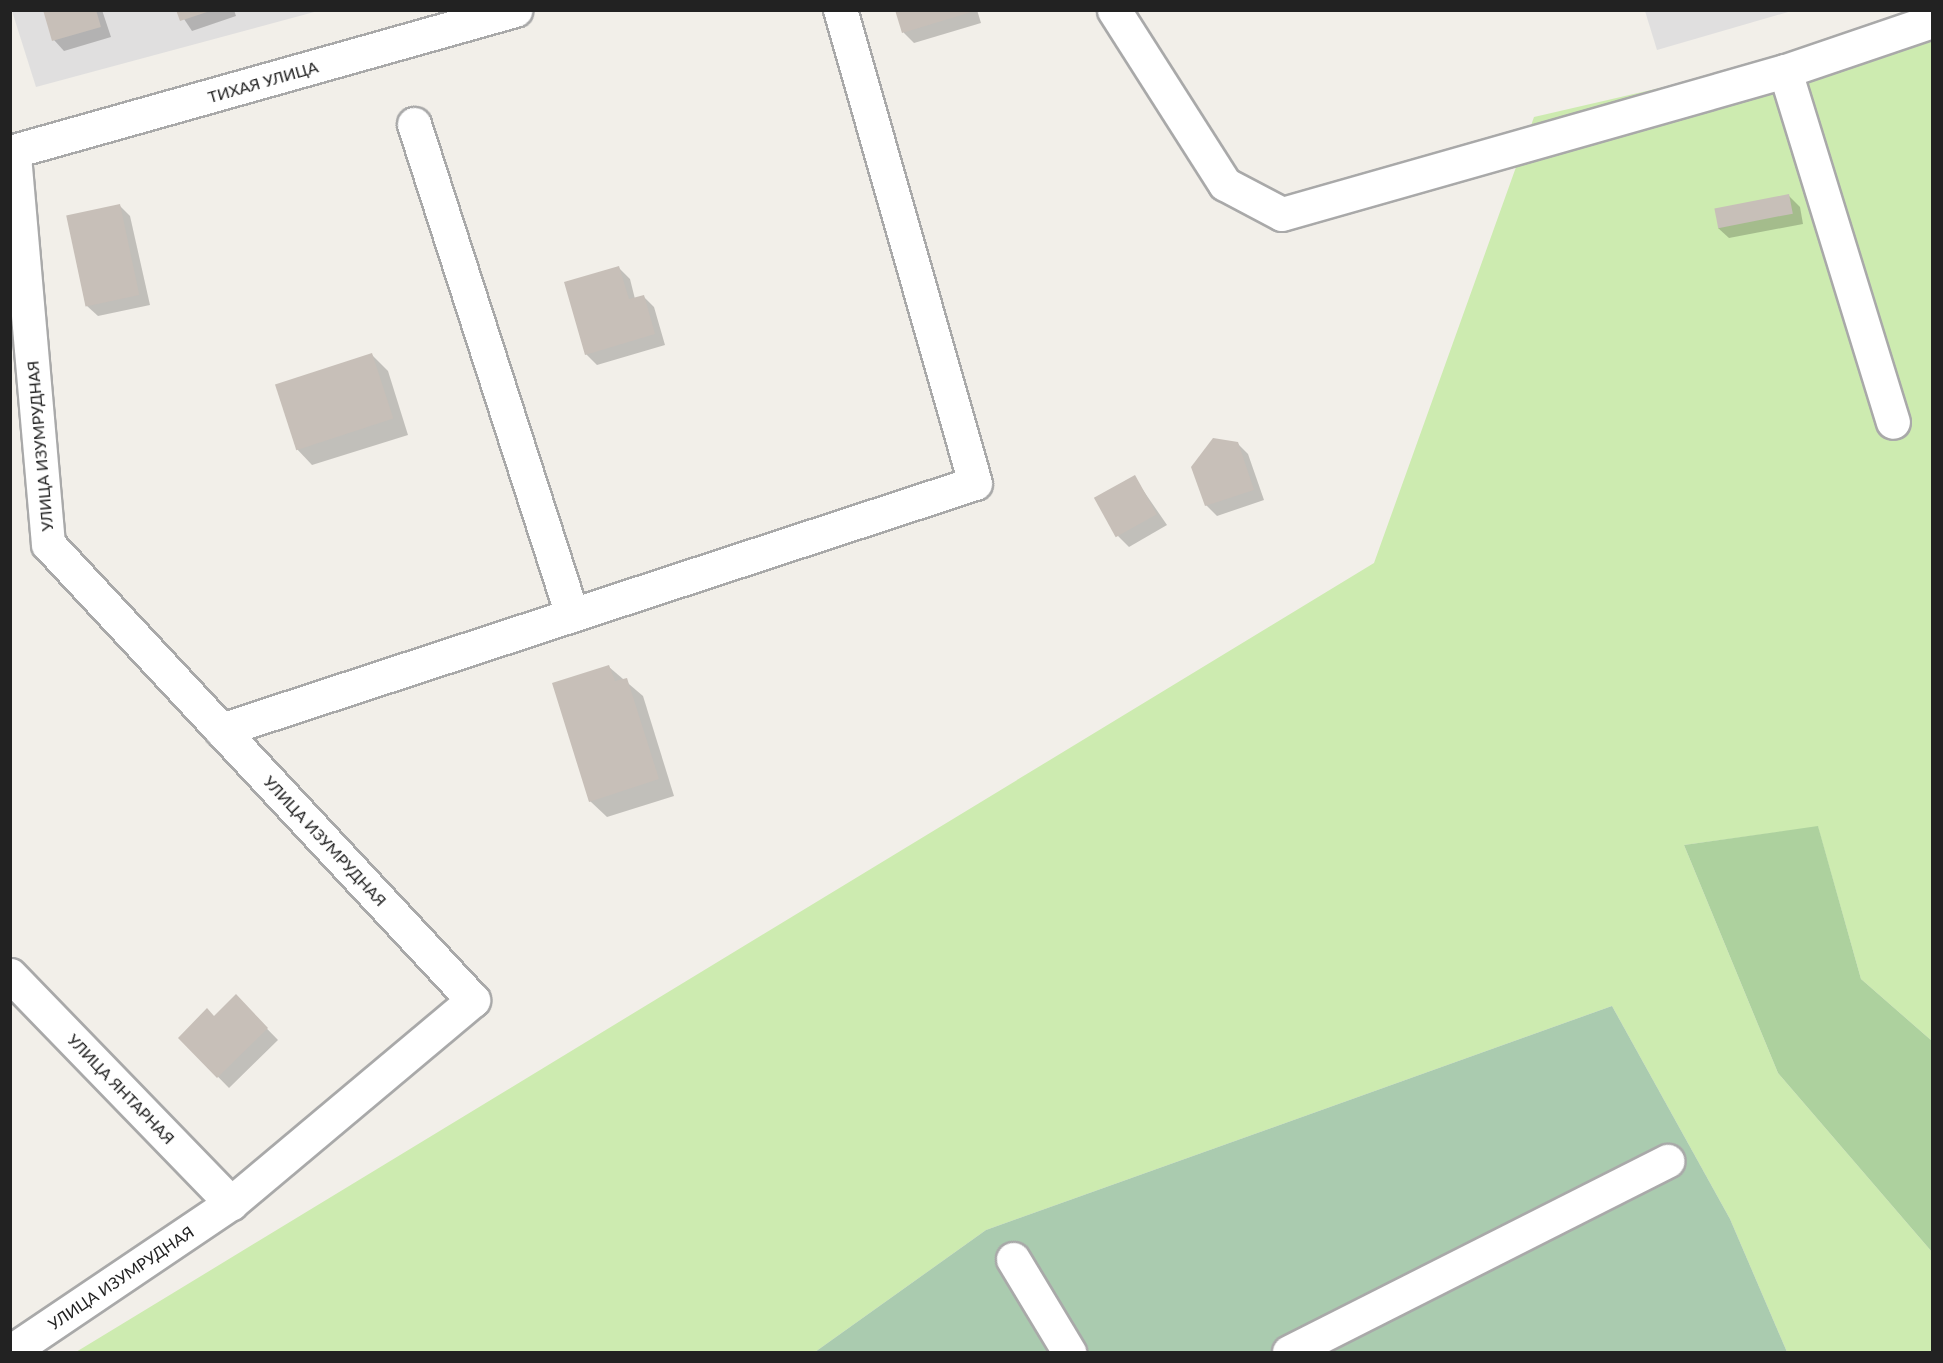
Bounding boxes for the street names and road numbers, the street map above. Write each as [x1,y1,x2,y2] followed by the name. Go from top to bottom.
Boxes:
[206,57,320,107] street label: ТИХАЯ УЛИЦА
[23,360,57,532] street label: УЛИЦА ИЗУМРУДНАЯ
[260,772,390,910] street label: УЛИЦА ИЗУМРУДНАЯ
[64,1030,178,1148] street label: УЛИЦА ЯНТАРНАЯ
[45,1222,197,1334] street label: УЛИЦА ИЗУМРУДНАЯ

